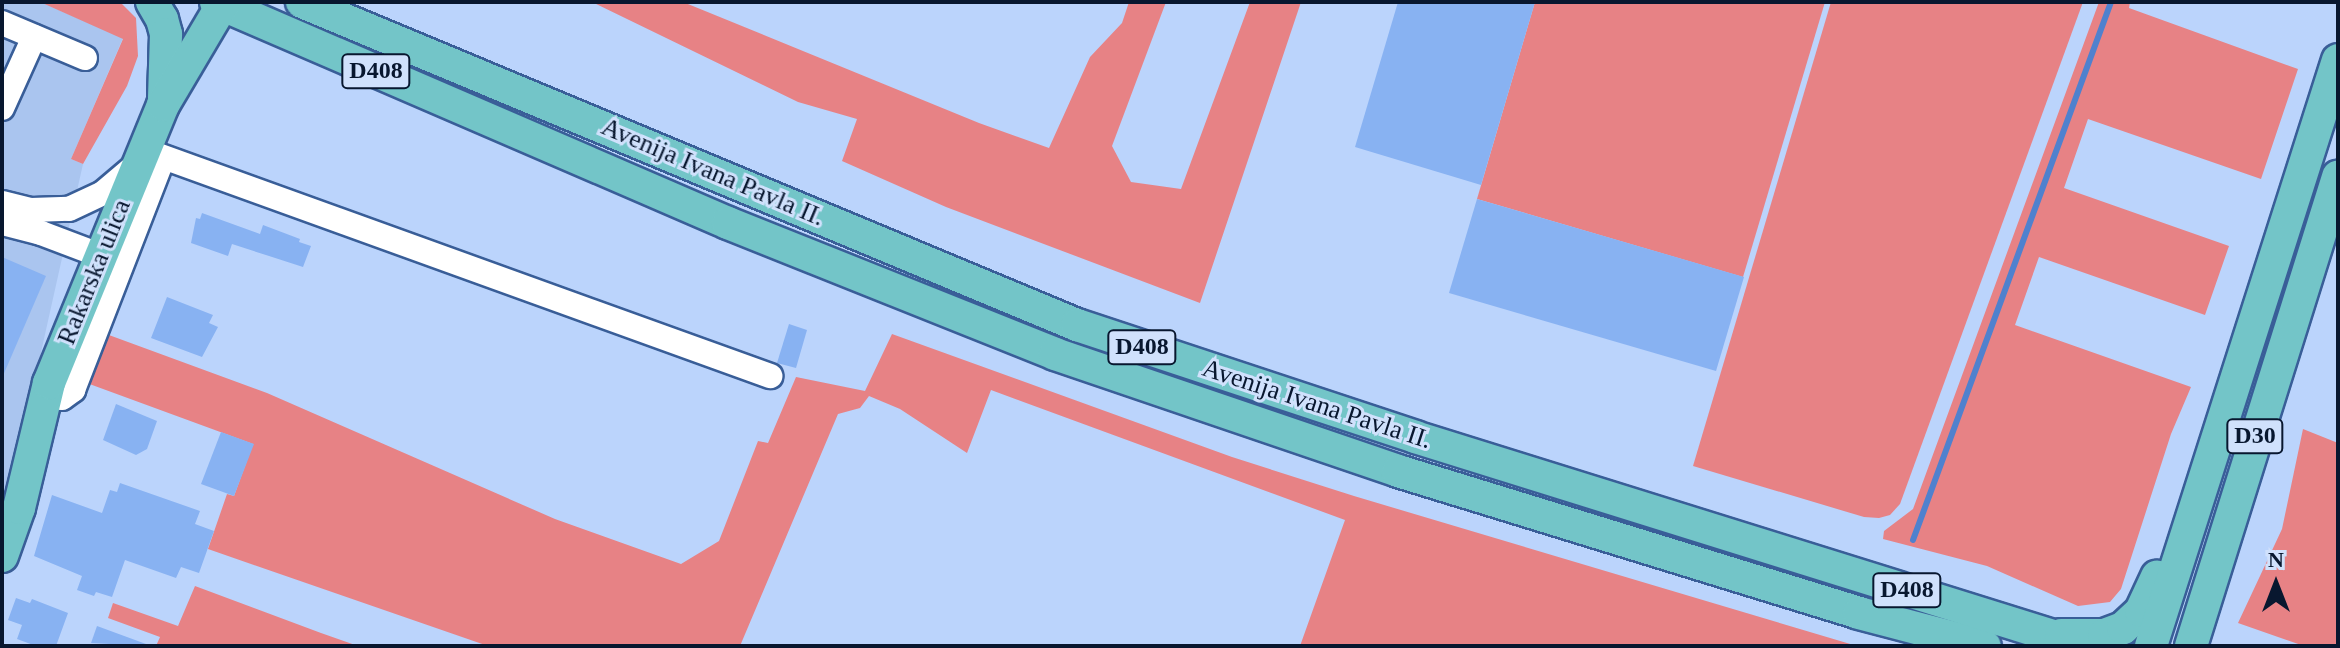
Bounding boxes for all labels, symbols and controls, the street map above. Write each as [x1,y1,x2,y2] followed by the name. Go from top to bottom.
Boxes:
[340,51,412,91] road number: D408
[597,111,829,233] street label: Avenija Ivana Pavla II.
[51,195,137,349] street label: Rakarska ulica
[1106,327,1178,367] road number: D408
[1198,352,1436,456] street label: Avenija Ivana Pavla II.
[2225,416,2285,456] road number: D30
[2236,544,2316,624] north arrow
[2268,547,2284,572] text: N
[1871,570,1943,610] road number: D408

